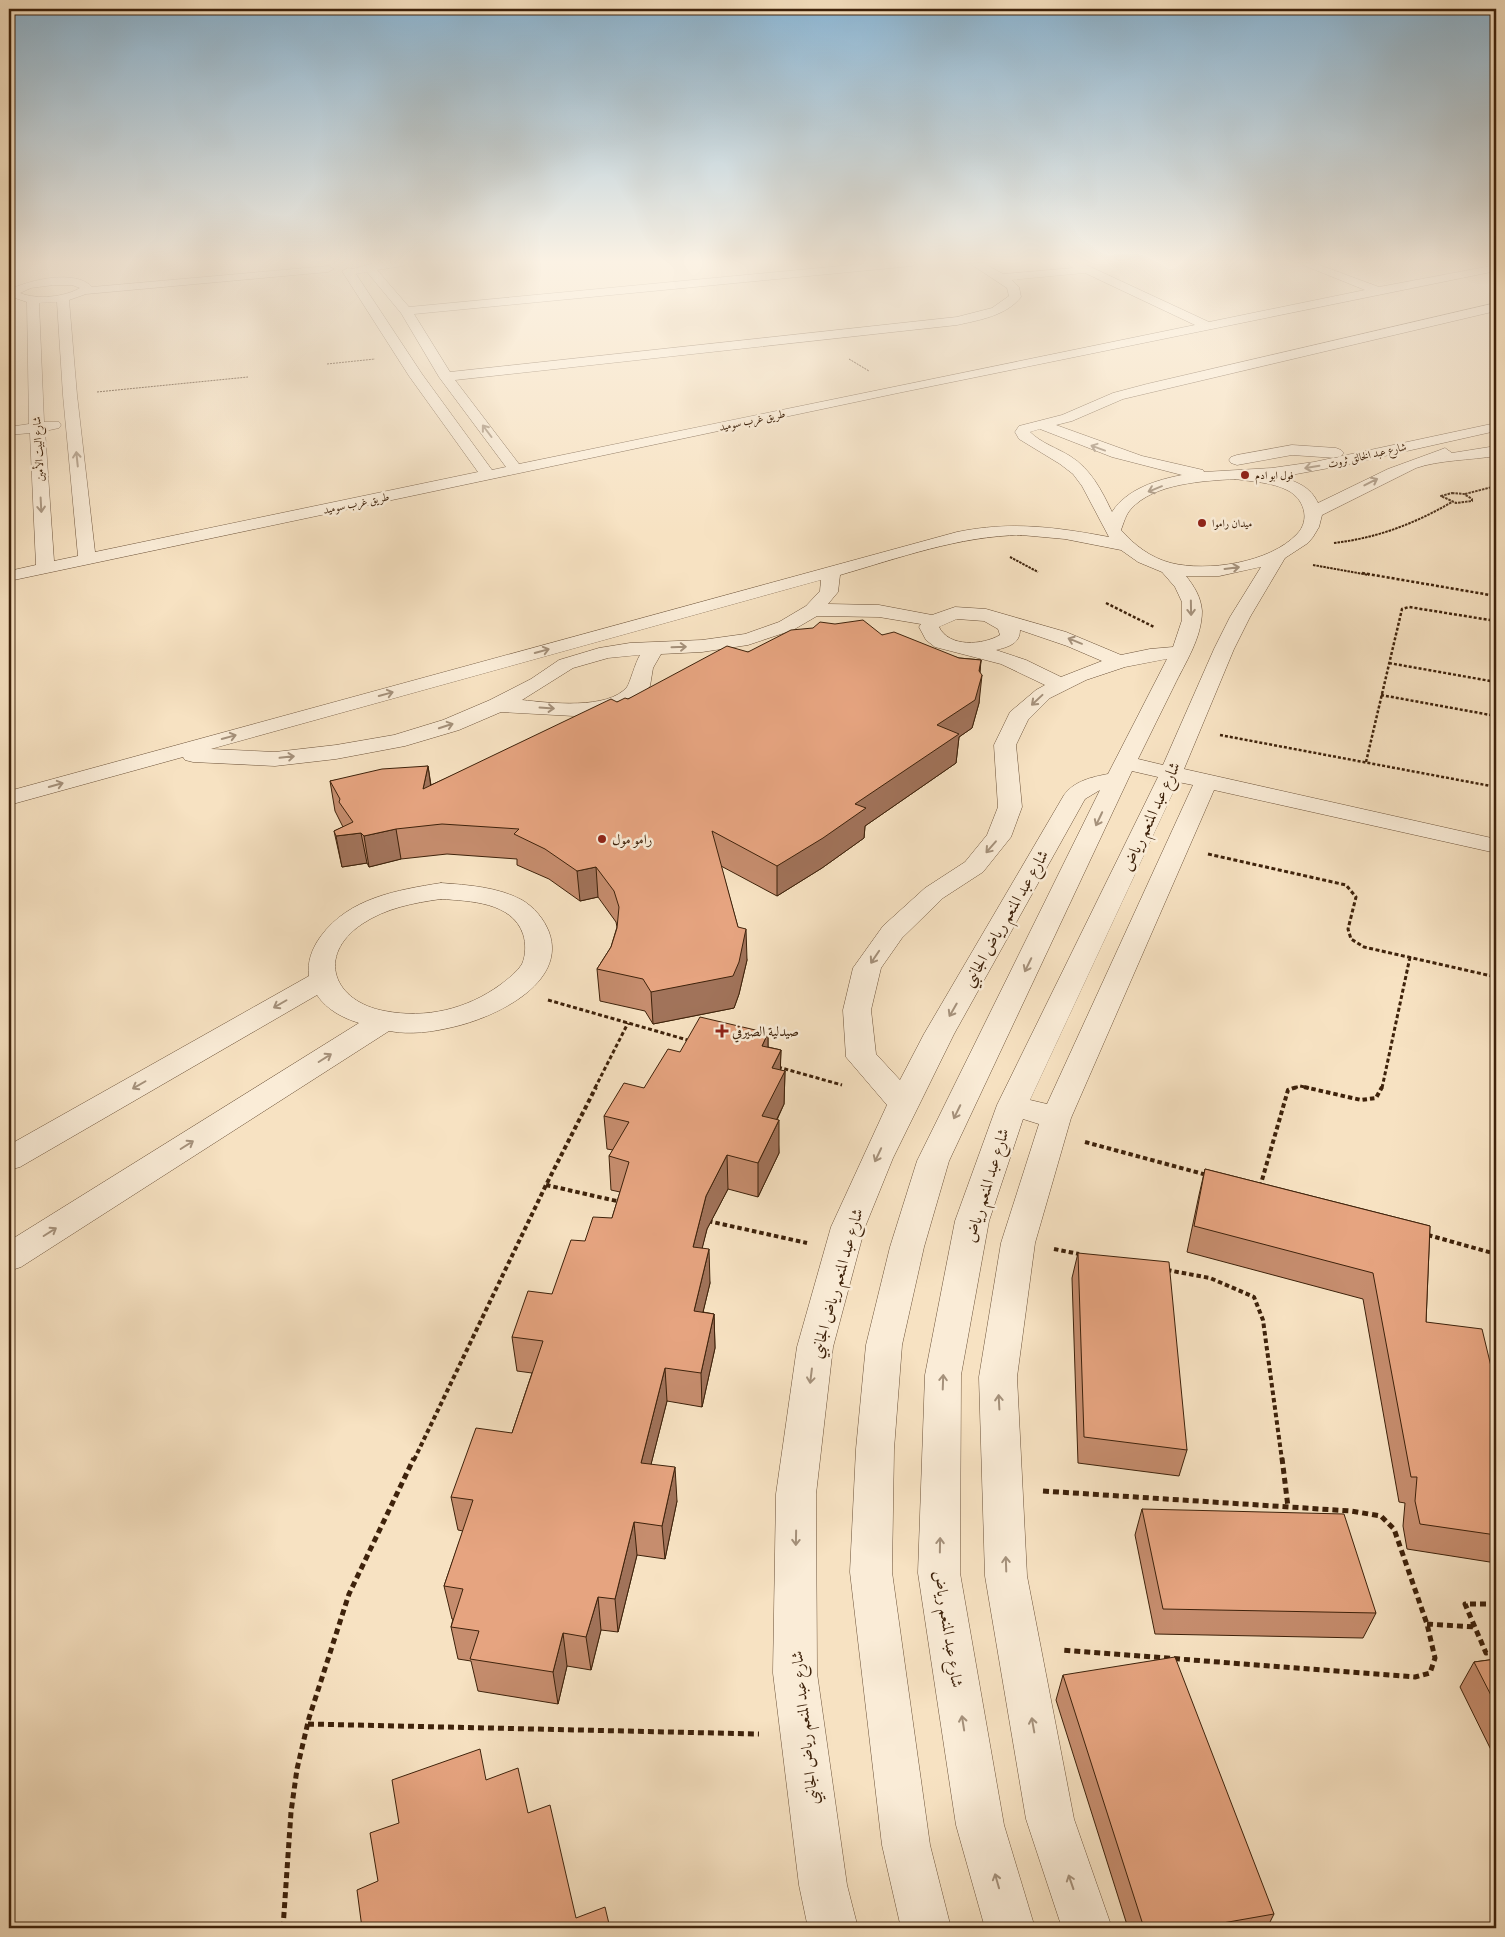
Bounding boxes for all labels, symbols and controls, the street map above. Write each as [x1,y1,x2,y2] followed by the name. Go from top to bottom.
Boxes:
[718,407,787,436] street label: طريق غرب سوميد
[28,416,50,482] street label: شارع البيت الأمين
[481,425,492,438] one-way arrow
[1326,440,1408,474] street label: شارع عبد الخالق ثروت
[1091,443,1106,452] one-way arrow
[72,451,82,467] one-way arrow
[1304,463,1320,473] one-way arrow
[1239,469,1251,481] marker: فول ابو ادم
[1255,469,1294,485] place label: فول ابو ادم
[1364,477,1379,487] one-way arrow
[1148,484,1163,494] one-way arrow
[322,490,391,519] street label: طريق غرب سوميد
[37,497,46,513] one-way arrow
[1196,517,1208,529] marker: ميدان راموا
[1212,517,1252,532] place label: ميدان راموا
[1224,563,1240,573] one-way arrow
[1187,600,1196,616] one-way arrow
[1068,636,1083,645] one-way arrow
[670,642,686,652] one-way arrow
[534,645,550,655] one-way arrow
[377,689,393,698] one-way arrow
[1030,694,1043,706] one-way arrow
[539,704,555,713] one-way arrow
[438,721,454,730] one-way arrow
[221,732,237,741] one-way arrow
[279,752,295,762] one-way arrow
[1117,759,1189,876] street label: شارع عبد المنعم رياض
[47,780,63,790] one-way arrow
[1093,811,1103,826] one-way arrow
[612,831,652,850] place label: رامو مول
[596,833,608,845] marker: رامو مول
[986,840,997,853] one-way arrow
[958,846,1058,993] street label: شارع عبد المنعم رياض الجانبي
[870,950,880,964] one-way arrow
[1023,958,1033,973] one-way arrow
[274,1000,288,1010] one-way arrow
[947,1003,957,1017] one-way arrow
[732,1023,799,1043] place label: صيدلية الصيرفي
[716,1025,728,1037] marker: صيدلية الصيرفي
[317,1053,331,1063] one-way arrow
[132,1080,147,1090] one-way arrow
[952,1104,961,1119] one-way arrow
[960,1126,1019,1246] street label: شارع عبد المنعم رياض
[180,1140,194,1150] one-way arrow
[873,1147,883,1162] one-way arrow
[806,1206,873,1362] street label: شارع عبد المنعم رياض الجانبي
[43,1226,57,1237] one-way arrow
[806,1368,816,1384] one-way arrow
[939,1374,948,1390] one-way arrow
[994,1394,1003,1410] one-way arrow
[791,1530,801,1546] one-way arrow
[935,1537,944,1553] one-way arrow
[1001,1557,1010,1573] one-way arrow
[924,1569,967,1690] street label: شارع عبد المنعم رياض
[787,1649,828,1806] street label: شارع عبد المنعم رياض الجانبي
[958,1715,968,1731] one-way arrow
[1028,1717,1037,1733] one-way arrow
[991,1874,1001,1890] one-way arrow
[1066,1875,1075,1890] one-way arrow

